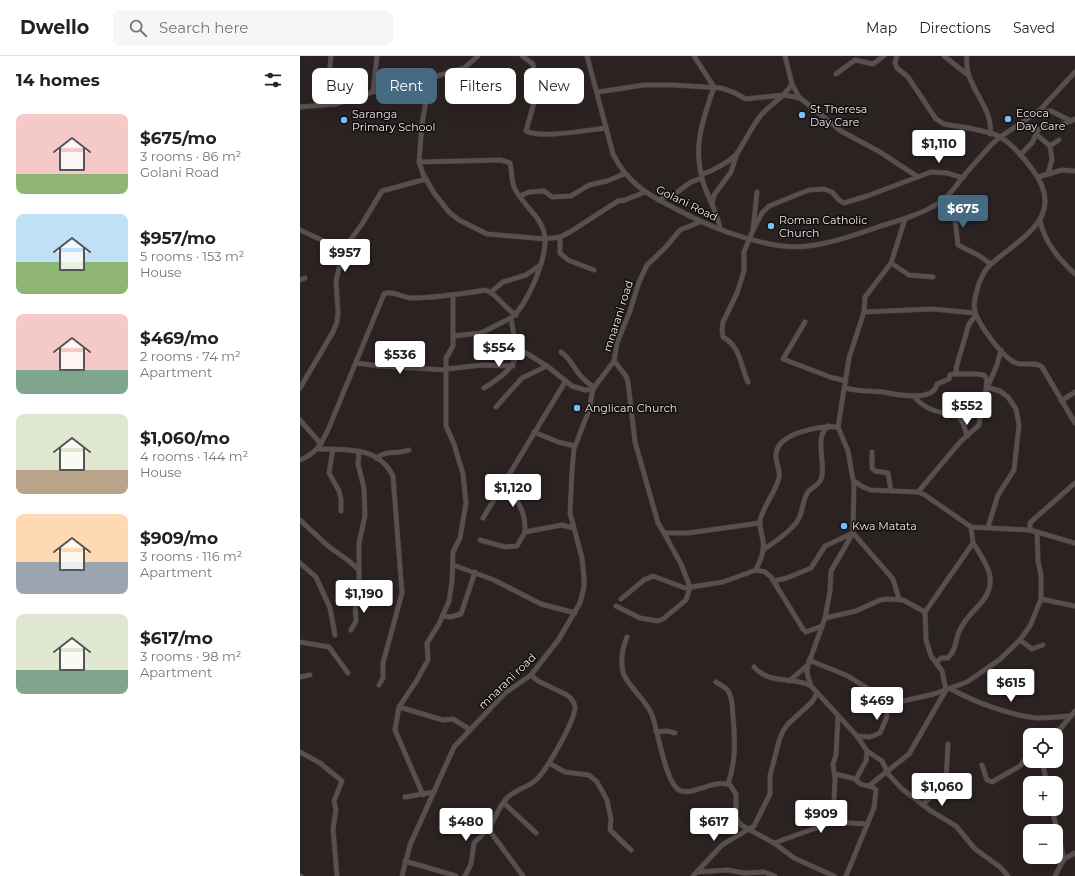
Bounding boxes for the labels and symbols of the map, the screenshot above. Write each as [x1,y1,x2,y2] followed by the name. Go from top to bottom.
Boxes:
[810,102,867,129] place label: St Theresa Day Care
[1016,106,1066,133] place label: Ecoca Day Care
[352,107,435,134] place label: Saranga Primary School
[797,110,807,120] marker: St Theresa Day Care
[1003,114,1013,124] marker: Ecoca Day Care
[339,115,349,125] marker: Saranga Primary School
[906,130,972,164] pin: $1,110
[654,182,720,224] street label: Golani Road
[939,195,987,229] pin: $675
[779,213,867,240] place label: Roman Catholic Church
[766,221,776,231] marker: Roman Catholic Church
[321,239,369,273] pin: $957
[600,278,636,354] street label: mnarani road
[475,334,523,368] pin: $554
[376,341,424,375] pin: $536
[943,392,991,426] pin: $552
[585,401,677,415] place label: Anglican Church
[572,403,582,413] marker: Anglican Church
[480,474,546,508] pin: $1,120
[852,519,917,533] place label: Kwa Matata
[839,521,849,531] marker: Kwa Matata
[331,580,397,614] pin: $1,190
[475,650,539,712] street label: mnarani road
[987,669,1035,703] pin: $615
[853,687,901,721] pin: $469
[909,773,975,807] pin: $1,060
[797,800,845,834] pin: $909
[442,808,490,842] pin: $480
[690,808,738,842] pin: $617

